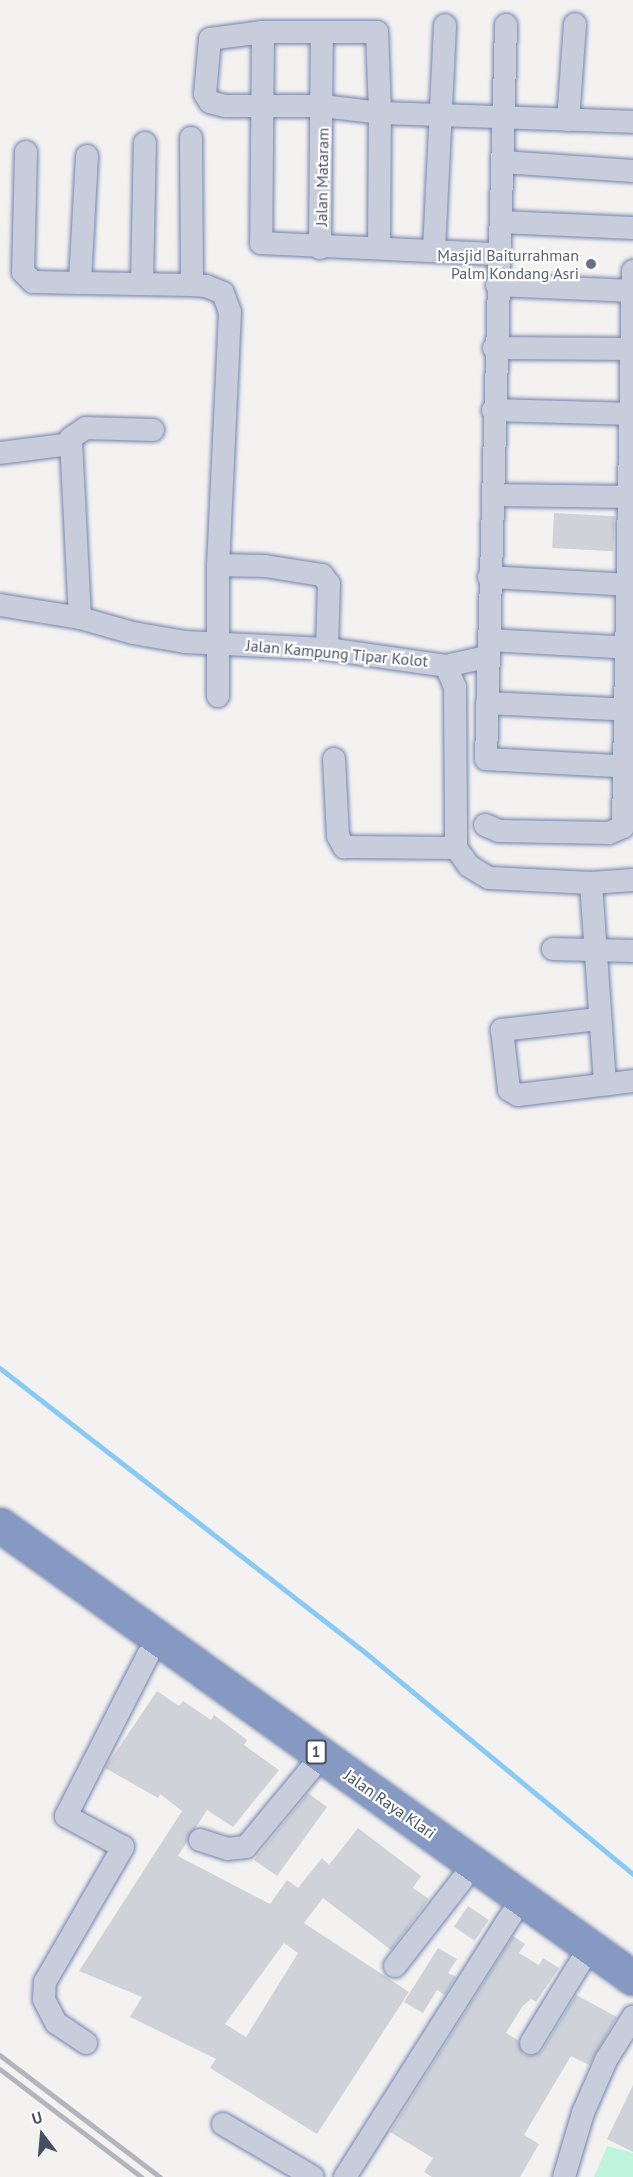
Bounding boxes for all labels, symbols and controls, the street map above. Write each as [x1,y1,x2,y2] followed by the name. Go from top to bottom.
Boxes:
[312,128,332,226] street label: Jalan Mataram
[437,245,579,283] place label: Masjid Baiturrahman Palm Kondang Asri
[584,257,598,271] marker: Masjid Baiturrahman Palm Kondang Asri
[245,635,429,671] street label: Jalan Kampung Tipar Kolot
[306,1740,326,1764] road number: 1
[341,1765,439,1843] street label: Jalan Raya Klari
[12,2105,72,2165] north arrow
[29,2107,45,2129] text: U

